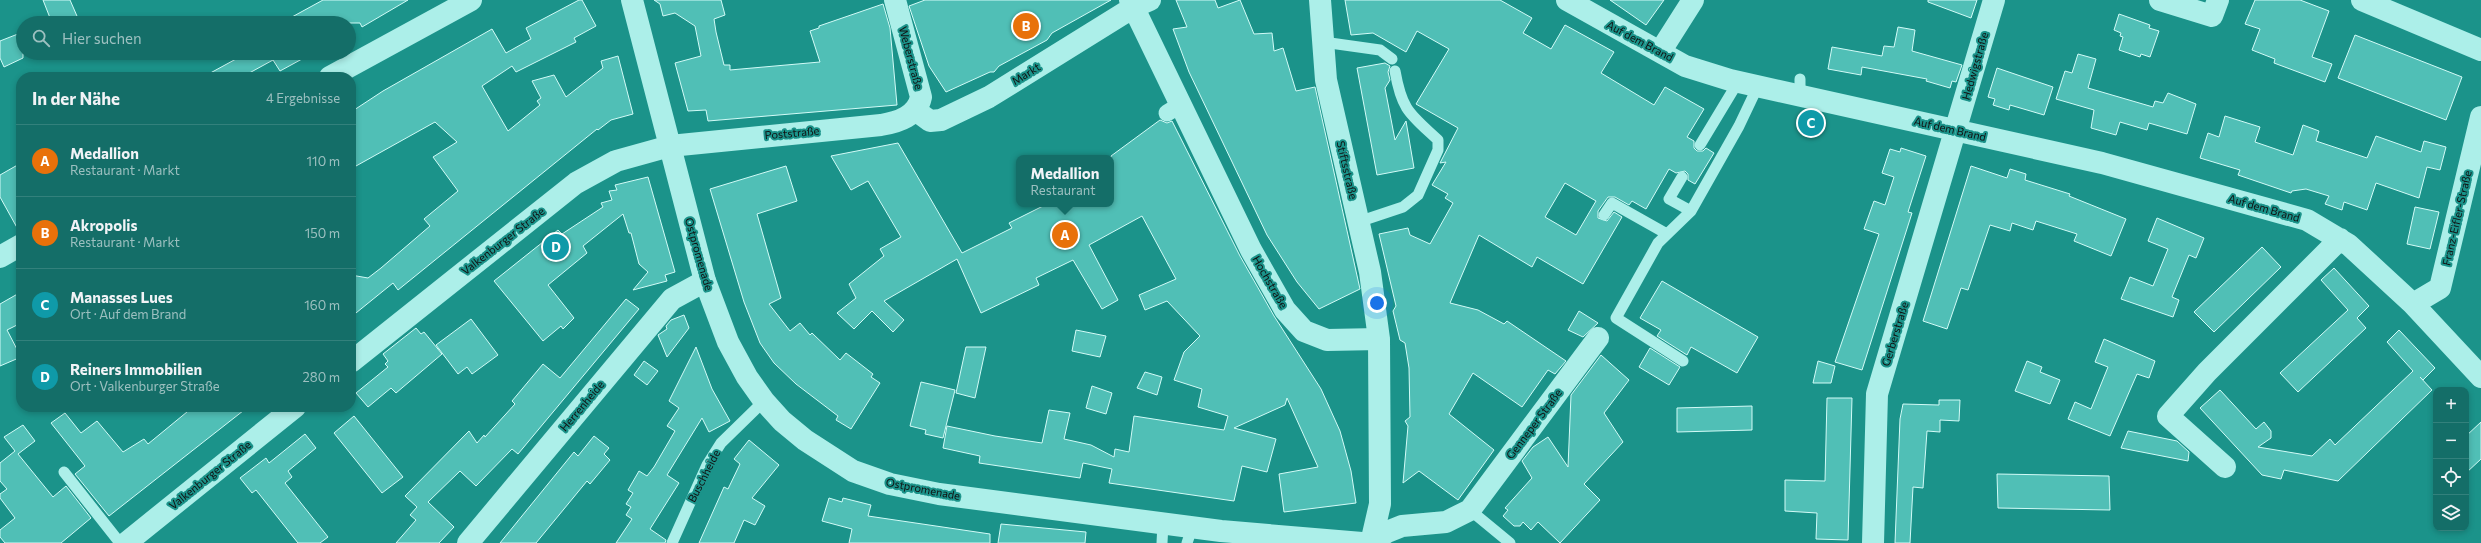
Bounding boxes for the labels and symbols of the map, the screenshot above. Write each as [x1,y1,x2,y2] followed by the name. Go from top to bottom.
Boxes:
[1013,11,1039,41] pin: B
[1605,18,1676,64] street label: Auf dem Brand
[897,25,926,91] street label: Weberstraße
[1959,30,1990,101] street label: Hedwigstraße
[1009,60,1043,87] street label: Markt
[1798,108,1824,138] pin: C
[1913,114,1987,143] street label: Auf dem Brand
[764,124,820,141] street label: Poststraße
[1334,139,1361,201] street label: Stiftsstraße
[2439,169,2474,267] street label: Franz-Eifler-Straße
[2227,191,2301,224] street label: Auf dem Brand
[459,204,547,277] street label: Valkenburger Straße
[683,216,716,292] street label: Ostpromenade
[1052,220,1078,250] pin: A
[543,232,569,262] pin: D
[1250,253,1291,311] street label: Hochstraße
[1367,293,1387,313] your location
[1879,300,1911,368] street label: Gerberstraße
[557,378,607,434] street label: Herrenheide
[1503,386,1564,461] street label: Genneper Straße
[166,437,254,512] street label: Valkenburger Straße
[685,447,722,504] street label: Buschheide
[885,475,962,502] street label: Ostpromenade

